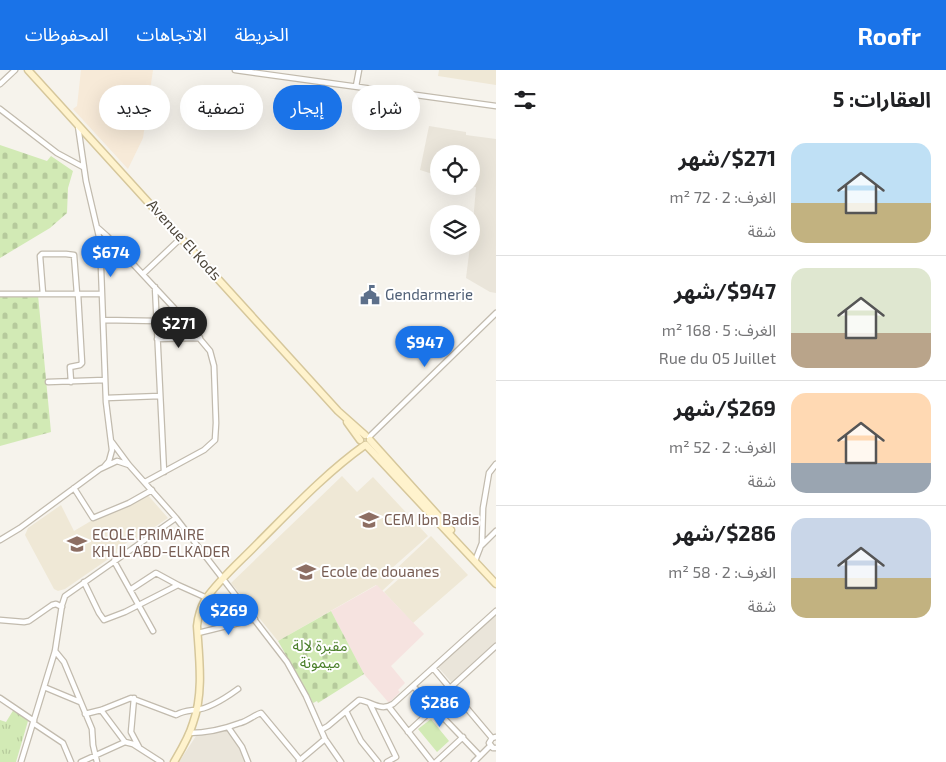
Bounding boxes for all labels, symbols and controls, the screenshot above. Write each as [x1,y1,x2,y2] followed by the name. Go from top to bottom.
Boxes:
[857,21,921,50] text: Roofr
[25,23,109,45] text: المحفوظات
[137,23,207,45] text: الاتجاهات
[235,23,289,45] text: الخريطة
[99,85,170,130] chip: جديد
[180,85,263,130] chip: تصفية
[273,85,342,130] chip: إيجار
[352,85,420,130] chip: شراء
[511,86,539,114] icon: filters
[833,86,931,111] text: العقارات: 5
[430,145,480,255] map controls
[430,145,480,195] button: locate
[678,145,776,170] text: $271/شهر
[831,163,891,223] icon: home
[669,187,776,206] text: الغرف: 2 · 72 m²
[144,195,226,284] street label: Avenue El Kods
[430,205,480,255] button: layers
[748,221,776,240] text: شقة
[81,236,141,278] pin: $674
[92,242,130,261] text: $674
[674,278,776,303] text: $947/شهر
[359,284,381,306] public building icon: Gendarmerie
[385,285,473,303] place label: Gendarmerie
[831,288,891,348] icon: home
[149,306,209,349] pin: $271
[162,313,196,332] text: $271
[662,320,776,339] text: الغرف: 5 · 168 m²
[395,326,455,368] pin: $947
[406,332,444,351] text: $947
[659,348,776,367] text: Rue du 05 Juillet
[674,395,776,420] text: $269/شهر
[831,413,891,473] icon: home
[669,437,776,456] text: الغرف: 2 · 52 m²
[748,471,776,490] text: شقة
[358,509,380,531] school or university icon: CEM Ibn Badis
[384,510,479,528] place label: CEM Ibn Badis
[673,520,776,545] text: $286/شهر
[92,525,230,560] place label: ECOLE PRIMAIRE KHLIL ABD-ELKADER
[66,533,88,555] school or university icon: ECOLE PRIMAIRE KHLIL ABD-ELKADER
[831,538,891,598] icon: home
[295,561,317,583] school or university icon: Ecole de douanes
[321,562,439,580] place label: Ecole de douanes
[668,562,776,581] text: الغرف: 2 · 58 m²
[199,594,259,636] pin: $269
[748,596,776,615] text: شقة
[210,600,248,619] text: $269
[292,636,348,672] park label: مقبرة لالة ميمونة
[410,686,470,728] pin: $286
[421,692,459,711] text: $286

